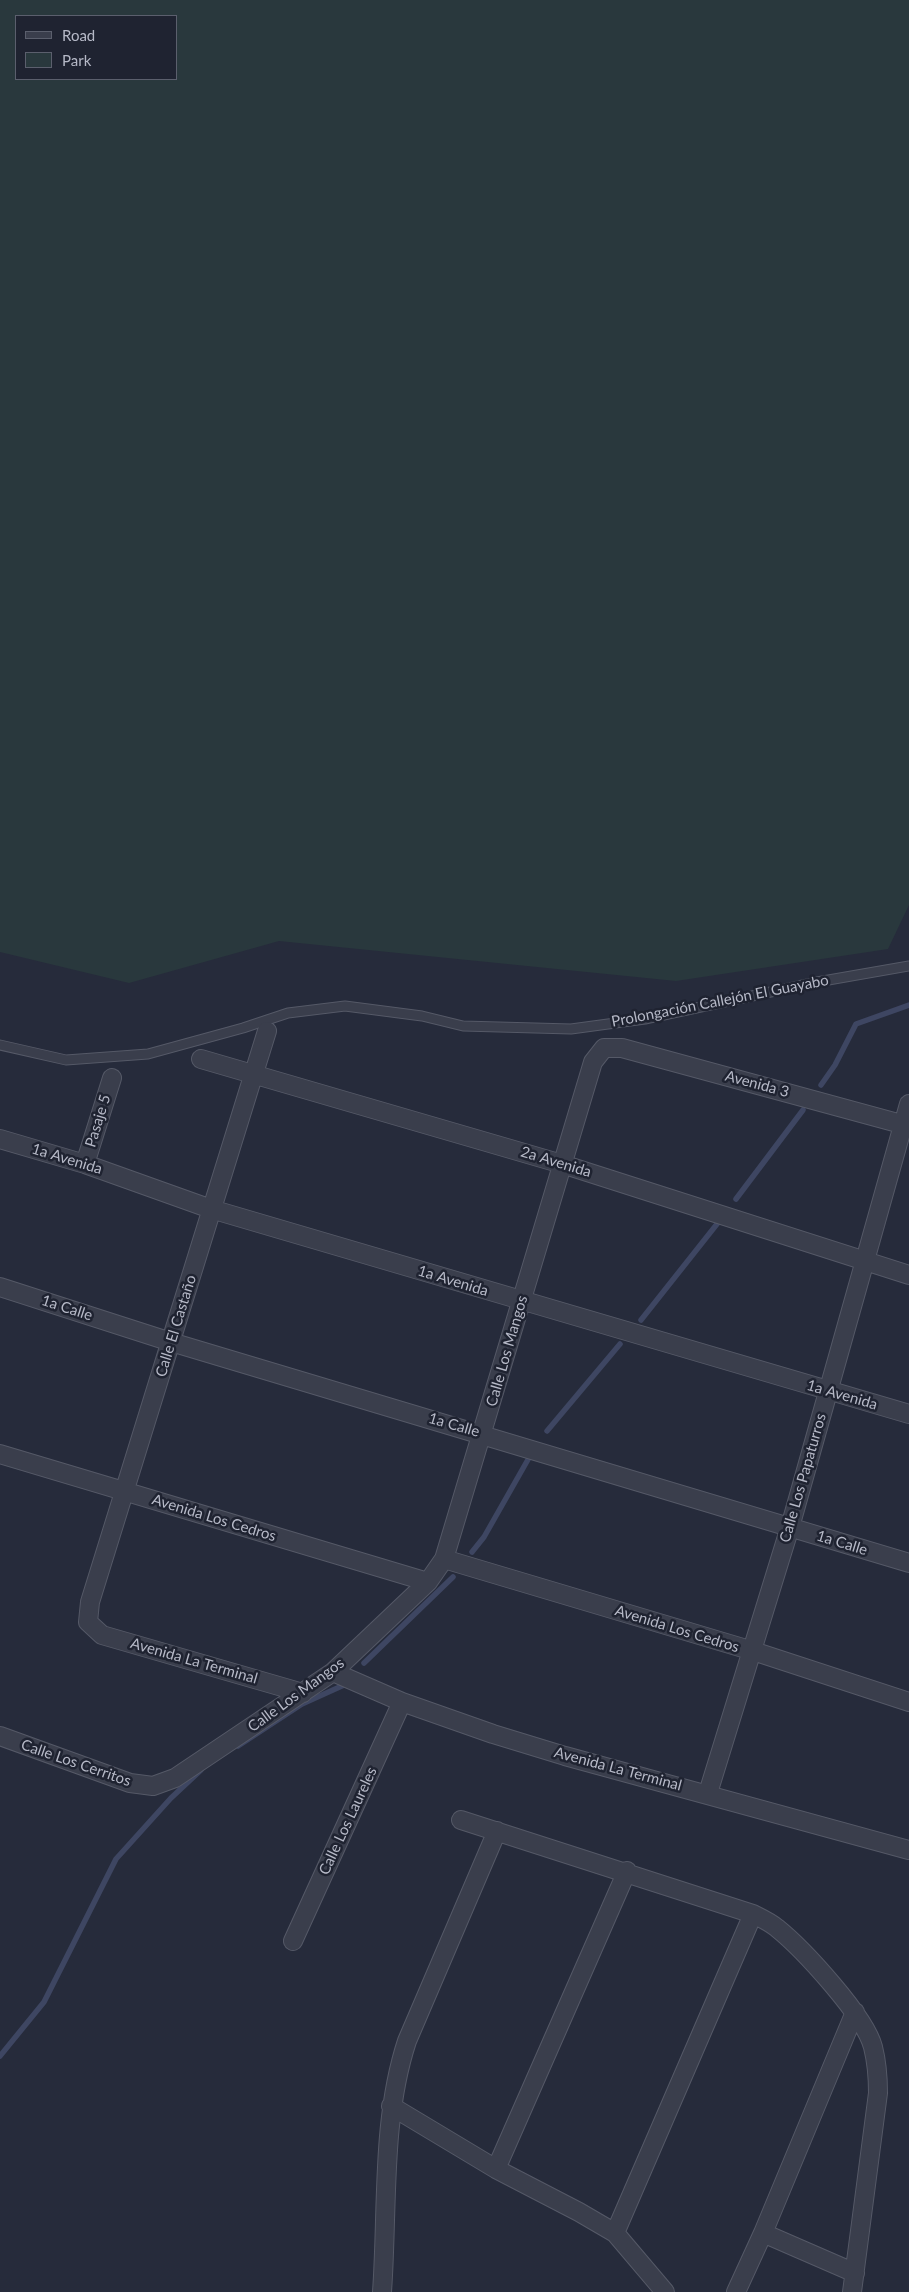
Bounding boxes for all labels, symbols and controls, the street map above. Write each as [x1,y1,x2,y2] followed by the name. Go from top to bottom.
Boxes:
[15,15,178,80] legend
[62,26,95,44] text: Road
[62,51,91,69] text: Park
[610,971,830,1031] street label: Prolongación Callejón El Guayabo
[723,1067,791,1101] street label: Avenida 3
[81,1092,115,1150] street label: Pasaje 5
[30,1140,104,1178] street label: 1a Avenida
[519,1143,593,1181] street label: 2a Avenida
[416,1262,490,1300] street label: 1a Avenida
[152,1273,200,1379] street label: Calle El Castaño
[39,1291,95,1325] street label: 1a Calle
[483,1293,531,1409] street label: Calle Los Mangos
[805,1376,879,1414] street label: 1a Avenida
[426,1409,482,1441] street label: 1a Calle
[776,1411,830,1545] street label: Calle Los Papaturros
[150,1491,278,1545] street label: Avenida Los Cedros
[814,1527,870,1559] street label: 1a Calle
[613,1602,741,1656] street label: Avenida Los Cedros
[128,1634,260,1688] street label: Avenida La Terminal
[244,1654,348,1736] street label: Calle Los Mangos
[19,1736,133,1790] street label: Calle Los Cerritos
[552,1743,684,1795] street label: Avenida La Terminal
[315,1764,381,1878] street label: Calle Los Laureles

